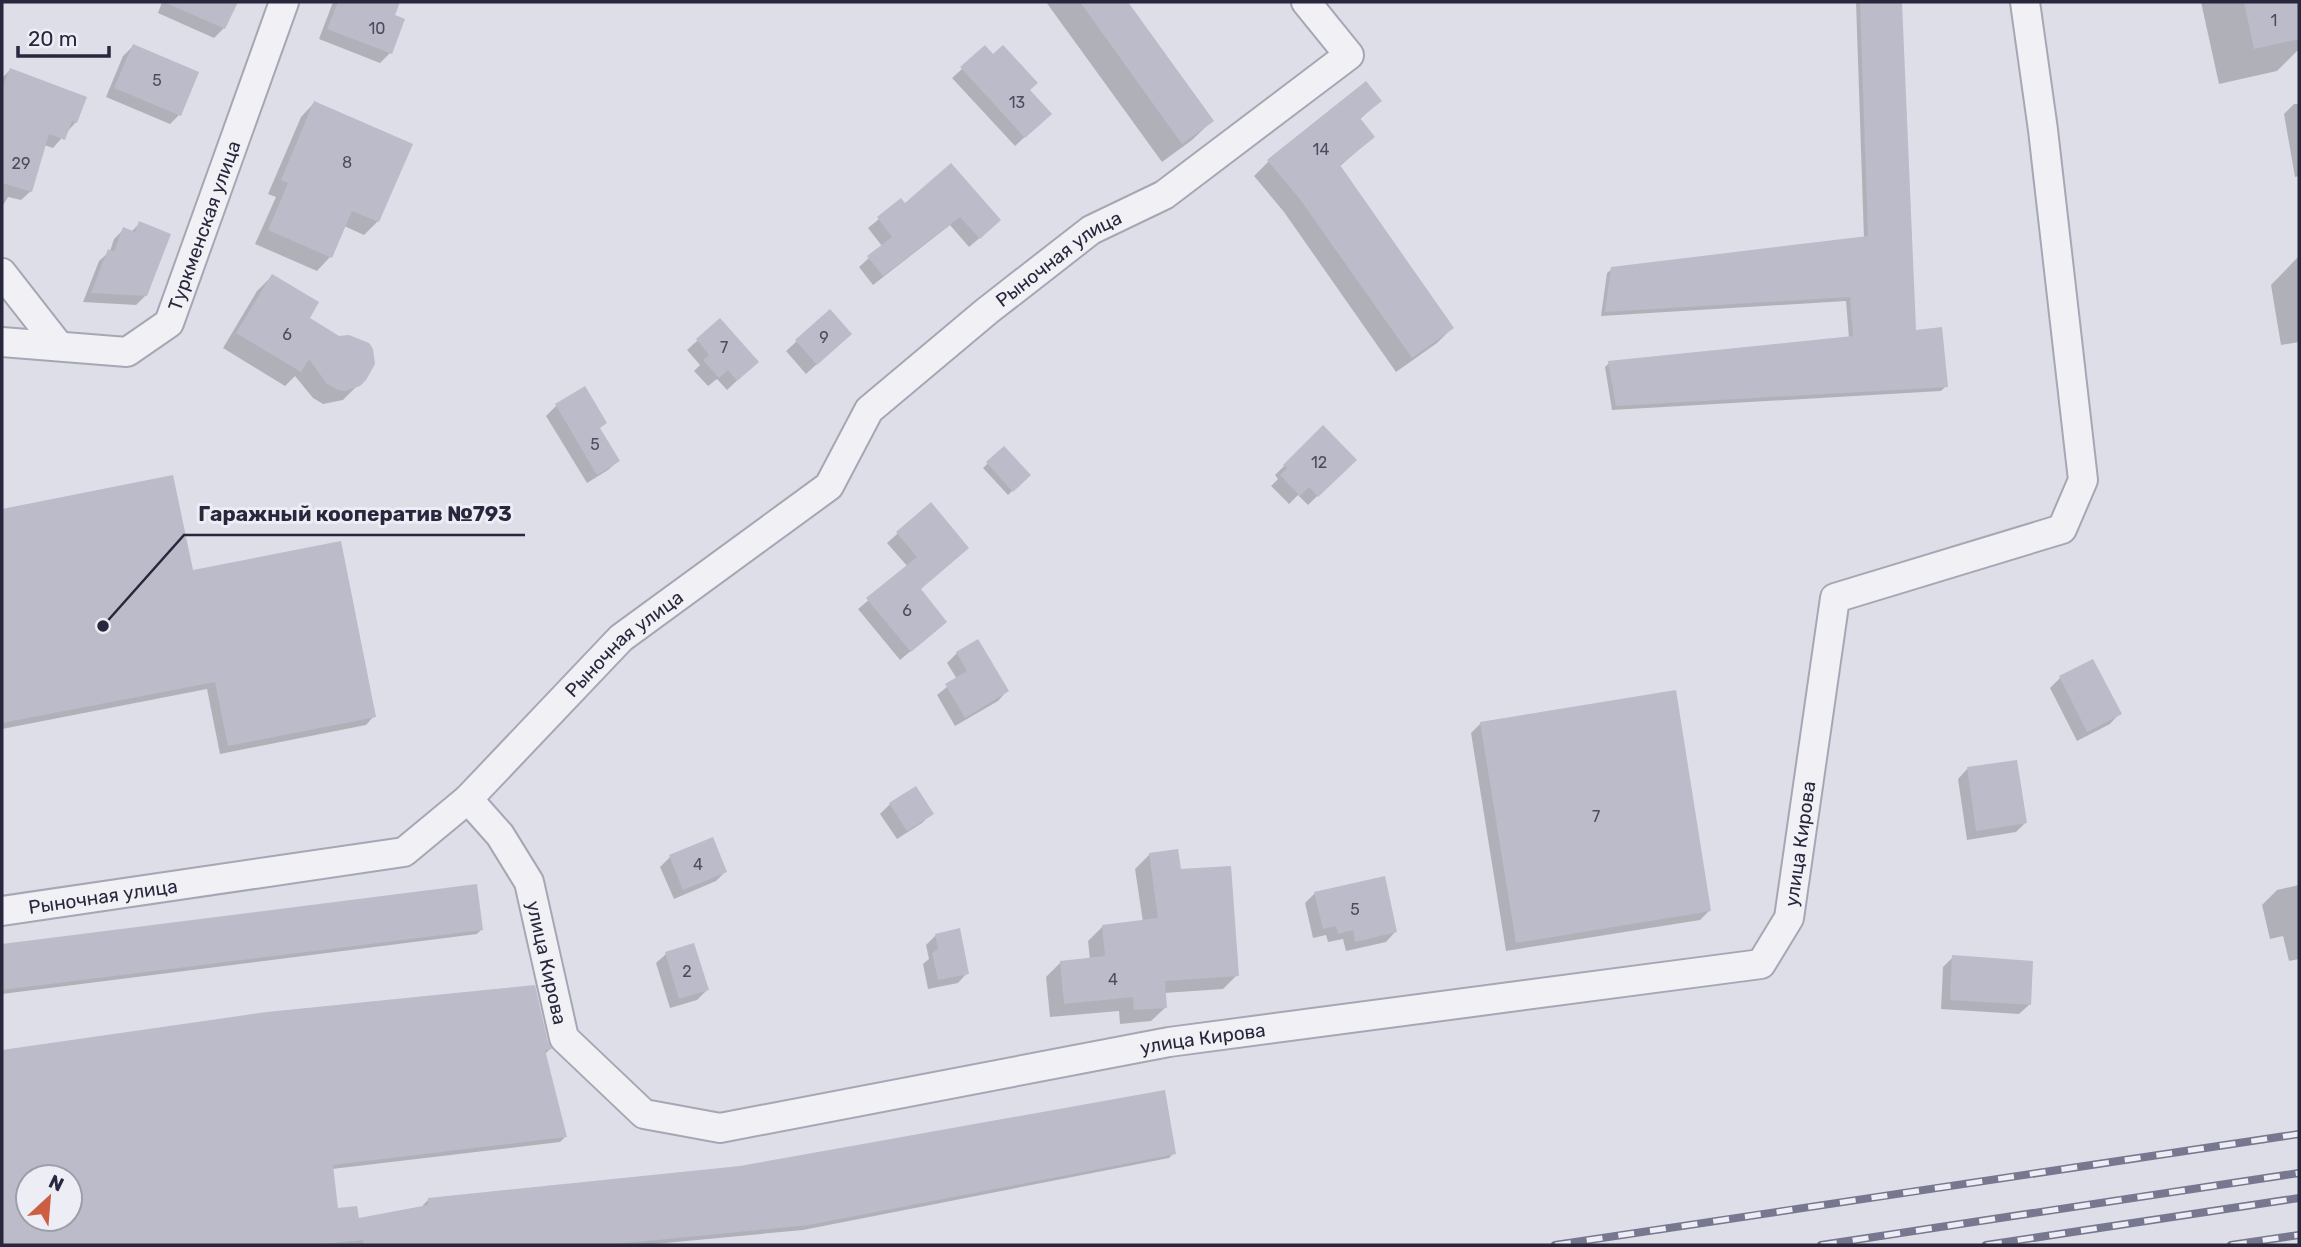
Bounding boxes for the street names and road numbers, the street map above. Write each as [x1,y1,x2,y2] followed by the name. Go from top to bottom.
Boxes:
[163,138,245,314] street label: Туркменская улица
[991,206,1125,312] street label: Рыночная улица
[560,586,688,702] street label: Рыночная улица
[1780,780,1821,908] street label: улица Кирова
[27,874,179,919] street label: Рыночная улица
[522,898,572,1027] street label: улица Кирова
[1138,1018,1267,1059] street label: улица Кирова

